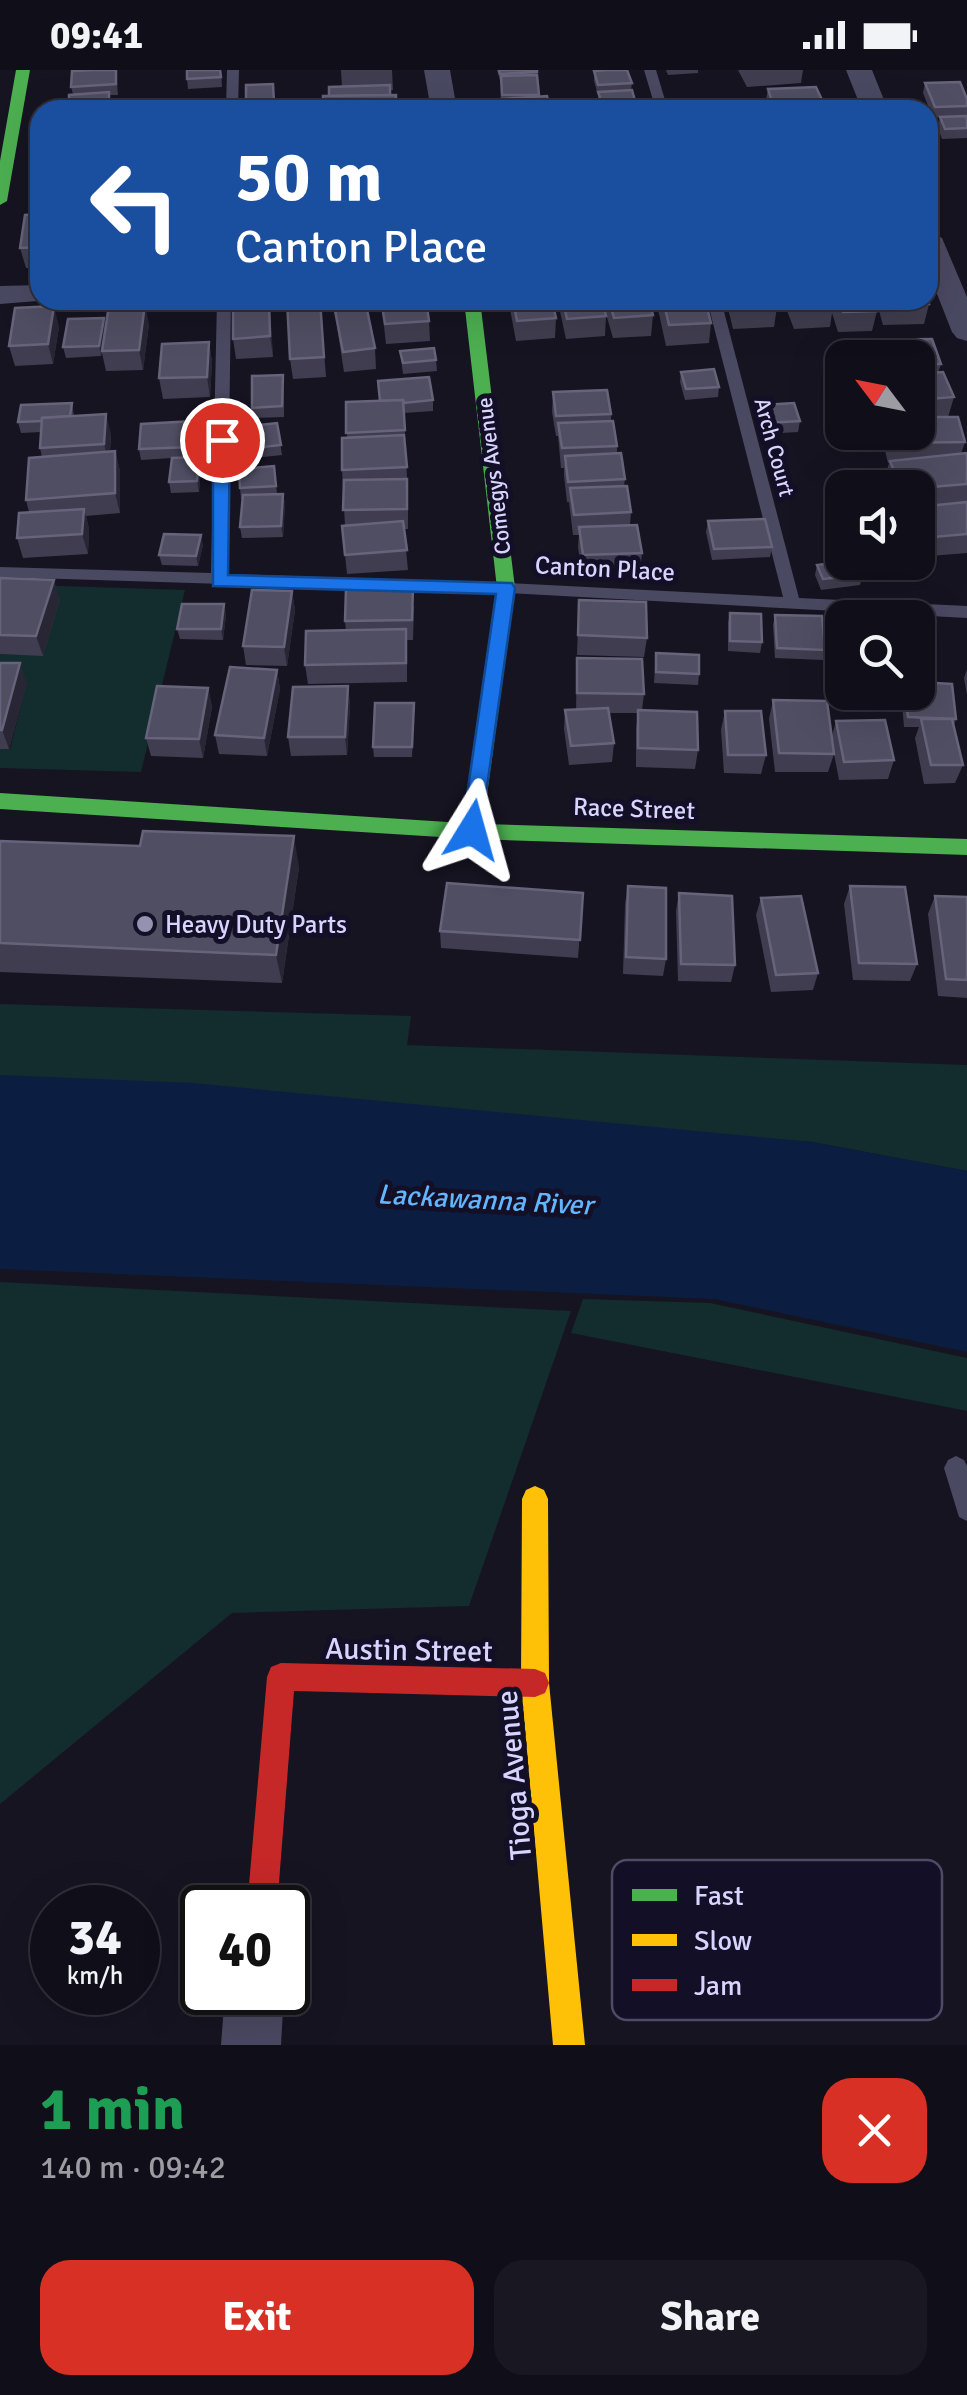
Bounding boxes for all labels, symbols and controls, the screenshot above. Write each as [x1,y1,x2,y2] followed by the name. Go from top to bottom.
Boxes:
[50,12,143,59] text: 09:41
[235,134,383,220] text: 50 m
[70,140,200,270] icon: left
[235,220,487,275] text: Canton Place
[825,340,935,450] north arrow
[825,340,935,710] map controls
[748,395,801,500] street label: Arch Court
[470,396,517,556] street label: Comegys Avenue
[180,398,265,483] pin
[195,413,250,468] icon: arrive
[825,470,935,580] button: sound
[534,549,676,588] street label: Canton Place
[825,600,935,710] button: search
[420,778,524,882] position arrow
[572,791,696,826] street label: Race Street
[165,909,347,940] place label: Heavy Duty Parts
[134,913,156,935] marker: Heavy Duty Parts
[377,1177,597,1223] water label: Lackawanna River
[325,1631,493,1670] street label: Austin Street
[489,1689,540,1861] street label: Tioga Avenue
[612,1860,942,2020] legend
[694,1879,744,1913] text: Fast
[180,1885,310,2015] speed limit sign: 40
[68,1907,122,1969] text: 34
[694,1924,752,1958] text: Slow
[67,1960,123,1991] text: km/h
[694,1969,742,2003] text: Jam
[40,2073,185,2147] text: 1 min
[822,2078,927,2183] button: close
[40,2148,226,2187] text: 140 m · 09:42
[40,2260,474,2375] button: Exit
[494,2260,927,2375] button: Share

